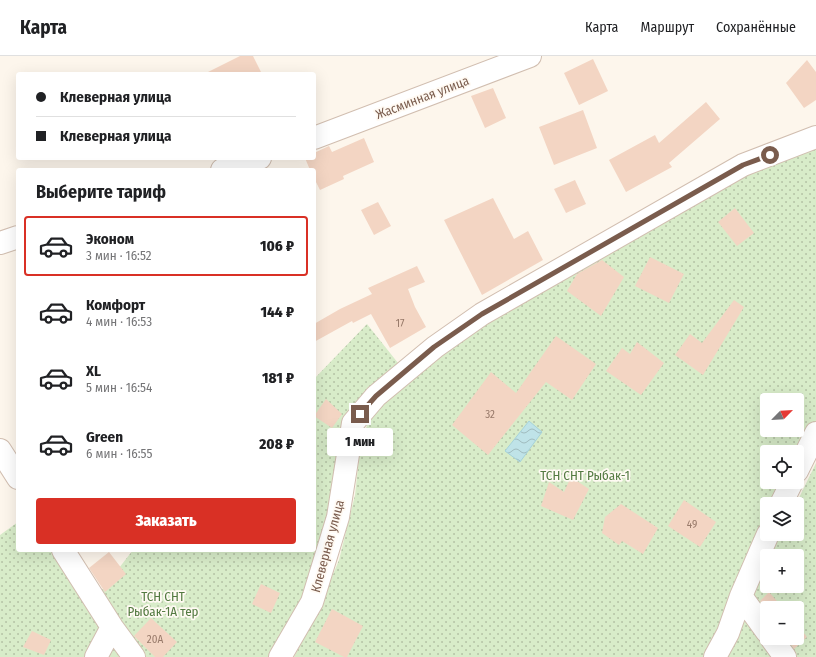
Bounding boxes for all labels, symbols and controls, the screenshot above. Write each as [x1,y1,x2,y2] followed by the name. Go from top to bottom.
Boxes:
[20,16,67,39] text: Карта
[585,19,618,36] text: Карта
[640,19,694,36] text: Маршрут
[716,19,796,36] text: Сохранённые
[373,73,471,122] street label: Жасминная улица
[60,88,171,106] text: Клеверная улица
[60,127,171,145] text: Клеверная улица
[761,146,779,164] route start
[36,181,166,203] text: Выберите тариф
[38,228,74,264] icon: car
[86,230,134,248] text: Эконом
[260,237,294,255] text: 106 ₽
[86,248,152,263] text: 3 мин · 16:52
[38,294,74,330] icon: car
[86,296,145,314] text: Комфорт
[261,303,294,321] text: 144 ₽
[86,314,152,329] text: 4 мин · 16:53
[396,317,405,330] house number: 17
[38,360,74,396] icon: car
[86,362,101,380] text: XL
[262,369,294,387] text: 181 ₽
[86,380,152,395] text: 5 мин · 16:54
[760,393,804,437] north arrow
[760,393,804,645] map controls
[351,405,369,423] route end
[485,408,495,421] house number: 32
[38,426,74,462] icon: car
[86,428,123,446] text: Green
[327,428,393,456] callout: 1 мин
[345,434,375,449] text: 1 мин
[259,435,294,453] text: 208 ₽
[760,445,804,489] button: locate
[86,446,152,461] text: 6 мин · 16:55
[540,468,630,483] park label: ТСН СНТ Рыбак-1
[760,497,804,541] button: layers
[36,498,296,544] button: Заказать
[308,498,347,594] street label: Клеверная улица
[687,518,697,531] house number: 49
[760,549,804,593] button: +
[128,589,199,619] park label: ТСН СНТ Рыбак-1А тер
[760,601,804,645] button: −
[147,633,163,646] house number: 20А

